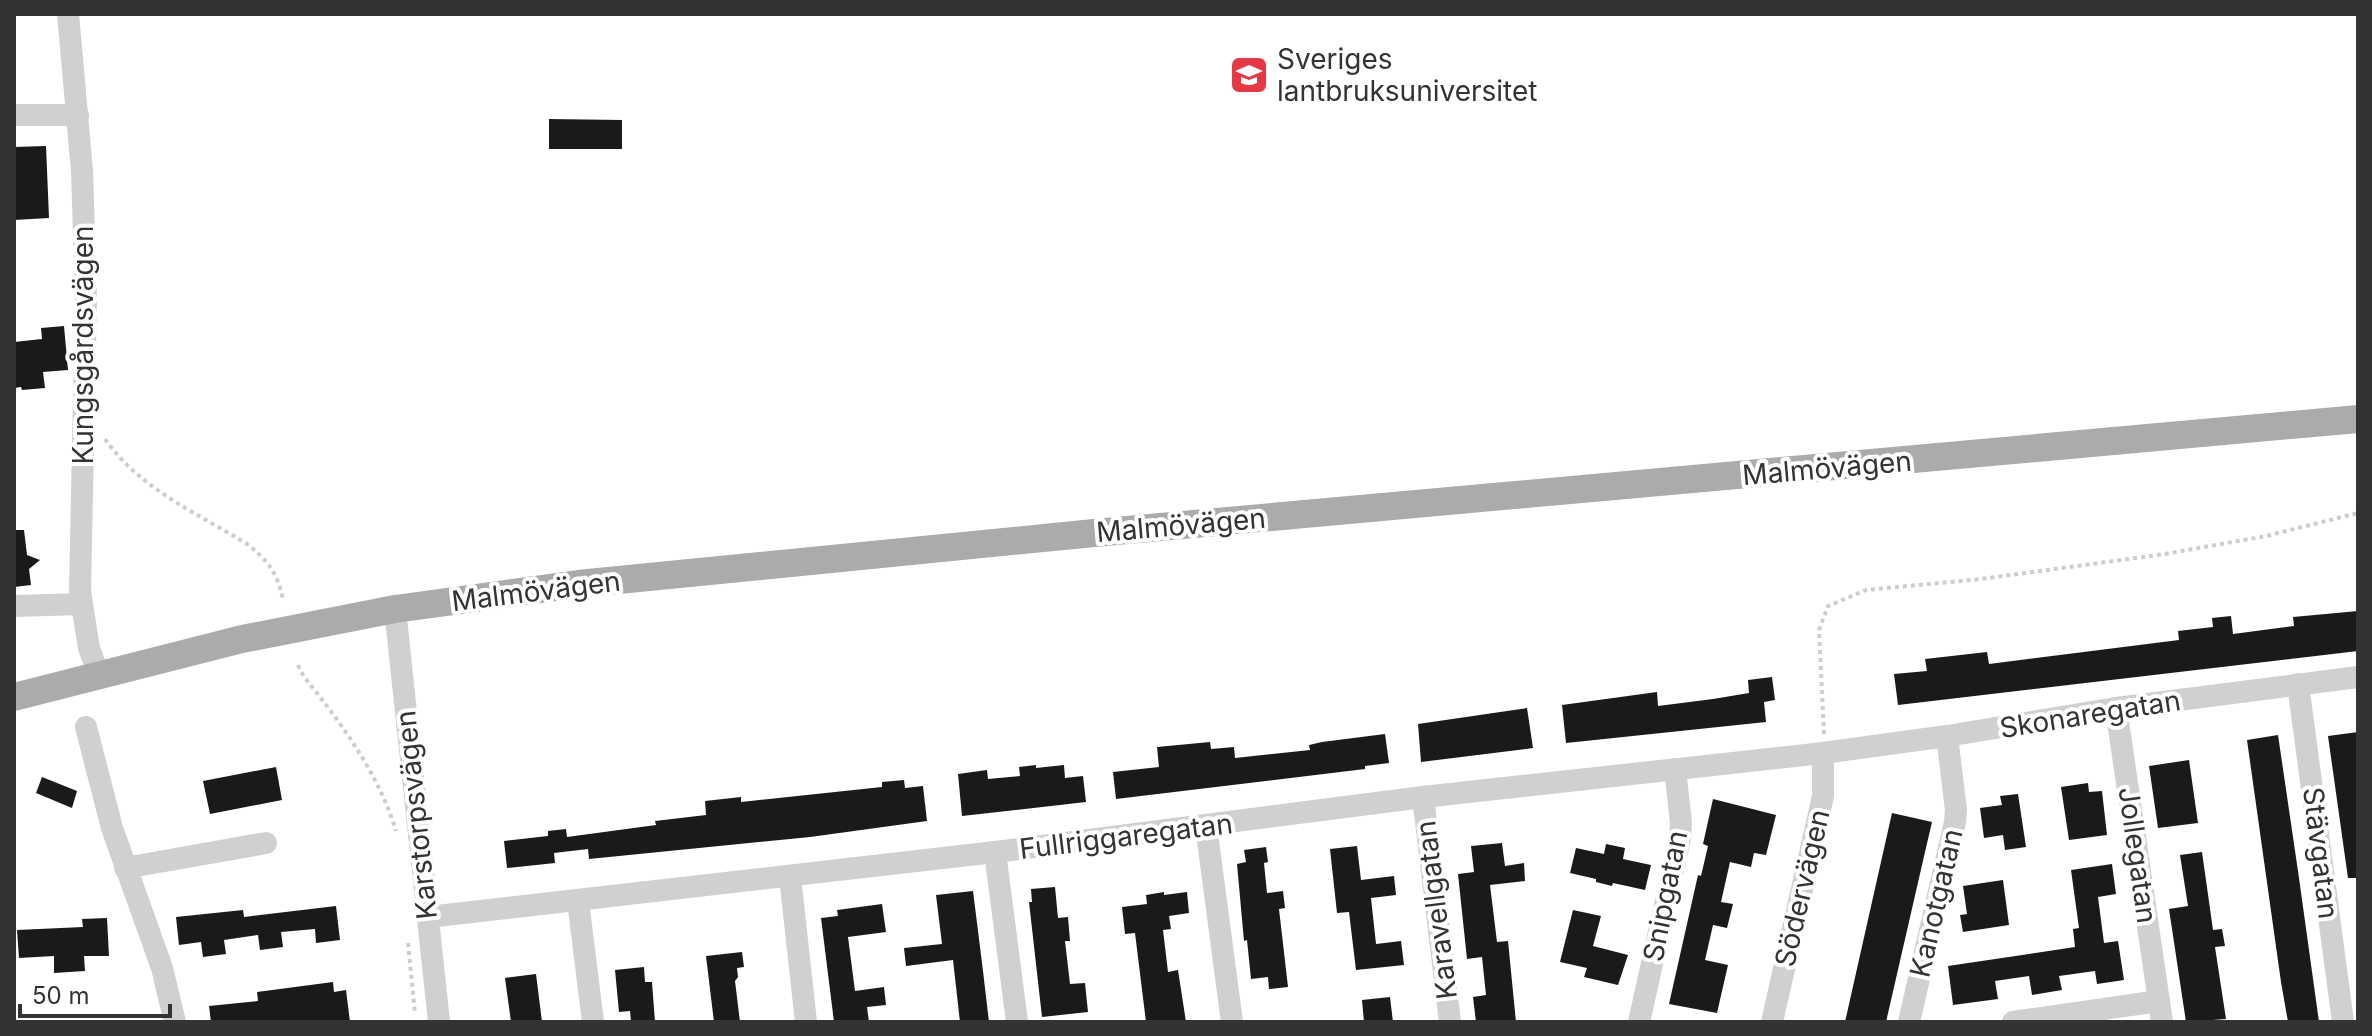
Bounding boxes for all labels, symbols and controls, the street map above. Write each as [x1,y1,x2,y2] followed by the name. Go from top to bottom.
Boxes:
[1277,42,1537,108] place label: Sveriges lantbruksuniversitet
[1228,54,1270,96] school or university icon: Sveriges lantbruksuniversitet
[66,225,100,465] street label: Kungsgårdsvägen
[1741,444,1913,492] street label: Malmövägen
[1095,501,1267,549] street label: Malmövägen
[450,564,622,618] street label: Malmövägen
[1997,683,2183,745] street label: Skonaregatan
[388,709,444,921] street label: Karstorpsvägen
[2112,785,2164,925] street label: Jollegatan
[2296,785,2346,921] street label: Stävgatan
[1018,806,1234,866] street label: Fullriggaregatan
[1767,806,1837,970] street label: Södervägen
[1408,819,1464,1001] street label: Karavellgatan
[1902,826,1970,980] street label: Kanotgatan
[1636,828,1694,964] street label: Snipgatan
[20,968,170,1018] scale bar
[32,981,90,1010] text: 50 m

